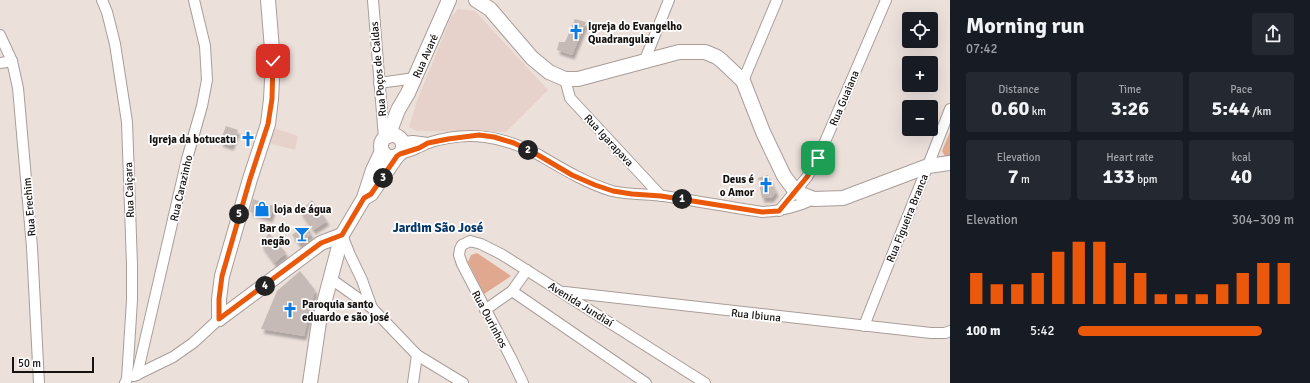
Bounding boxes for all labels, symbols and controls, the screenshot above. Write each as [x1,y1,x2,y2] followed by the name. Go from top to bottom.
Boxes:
[902,12,938,136] map controls
[902,12,938,48] button: locate
[966,12,1085,39] text: Morning run
[1252,13,1294,55] button: share
[588,20,682,46] place label: Igreja do Evangelho Quadrangular
[368,21,389,117] street label: Rua Poços de Caldas
[567,23,585,41] church icon: Igreja do Evangelho Quadrangular
[410,32,441,80] street label: Rua Avaré
[966,41,998,57] text: 07:42
[256,44,290,78] pin
[262,50,284,72] icon: check
[902,56,938,92] button: +
[827,68,862,128] street label: Rua Guaiana
[998,83,1039,96] text: Distance
[1119,83,1141,96] text: Time
[1230,83,1252,96] text: Pace
[991,96,1029,121] text: 0.60
[1111,96,1149,121] text: 3:26
[1212,96,1250,121] text: 5:44
[902,100,938,136] button: −
[1029,105,1046,118] text: km
[1250,105,1271,118] text: /km
[581,112,636,169] street label: Rua Igarapava
[239,130,257,148] church icon: Igreja da botucatu
[149,133,236,146] place label: Igreja da botucatu
[518,140,538,160] pin: 2
[801,141,835,175] pin
[525,143,531,156] text: 2
[807,147,829,169] icon: arrive
[997,151,1041,164] text: Elevation
[1106,151,1154,164] text: Heart rate
[1232,151,1251,164] text: kcal
[168,153,195,223] street label: Rua Carazinho
[122,161,137,218] street label: Rua Caiçara
[1008,164,1018,189] text: 7
[1102,164,1135,189] text: 133
[1231,164,1252,189] text: 40
[373,168,393,188] pin: 3
[380,171,386,184] text: 3
[884,172,931,264] street label: Rua Figueira Branca
[720,173,755,199] place label: Deus é o Amor
[1018,173,1030,186] text: m
[1135,173,1158,186] text: bpm
[757,176,775,194] church icon: Deus é o Amor
[20,177,39,237] street label: Rua Erechim
[672,189,692,209] pin: 1
[679,192,685,205] text: 1
[253,200,271,218] shop icon: loja de água
[274,203,332,216] place label: loja de água
[229,204,249,224] pin: 5
[236,207,242,220] text: 5
[966,212,1018,228] text: Elevation
[1232,212,1294,228] text: 304–309 m
[393,220,484,236] district label: Jardim São José
[259,222,290,248] place label: Bar do negão
[293,225,311,243] bar icon: Bar do negão
[255,276,275,296] pin: 4
[262,279,268,292] text: 4
[546,279,616,330] street label: Avenida Jundiaí
[469,288,510,350] street label: Rua Ourinhos
[302,298,390,324] place label: Paroquia santo eduardo e são josé
[281,301,299,319] church icon: Paroquia santo eduardo e são josé
[730,306,782,325] street label: Rua Ibiuna
[966,323,1000,339] text: 100 m
[1030,323,1055,339] text: 5:42
[12,355,94,374] scale bar
[18,357,41,370] text: 50 m

